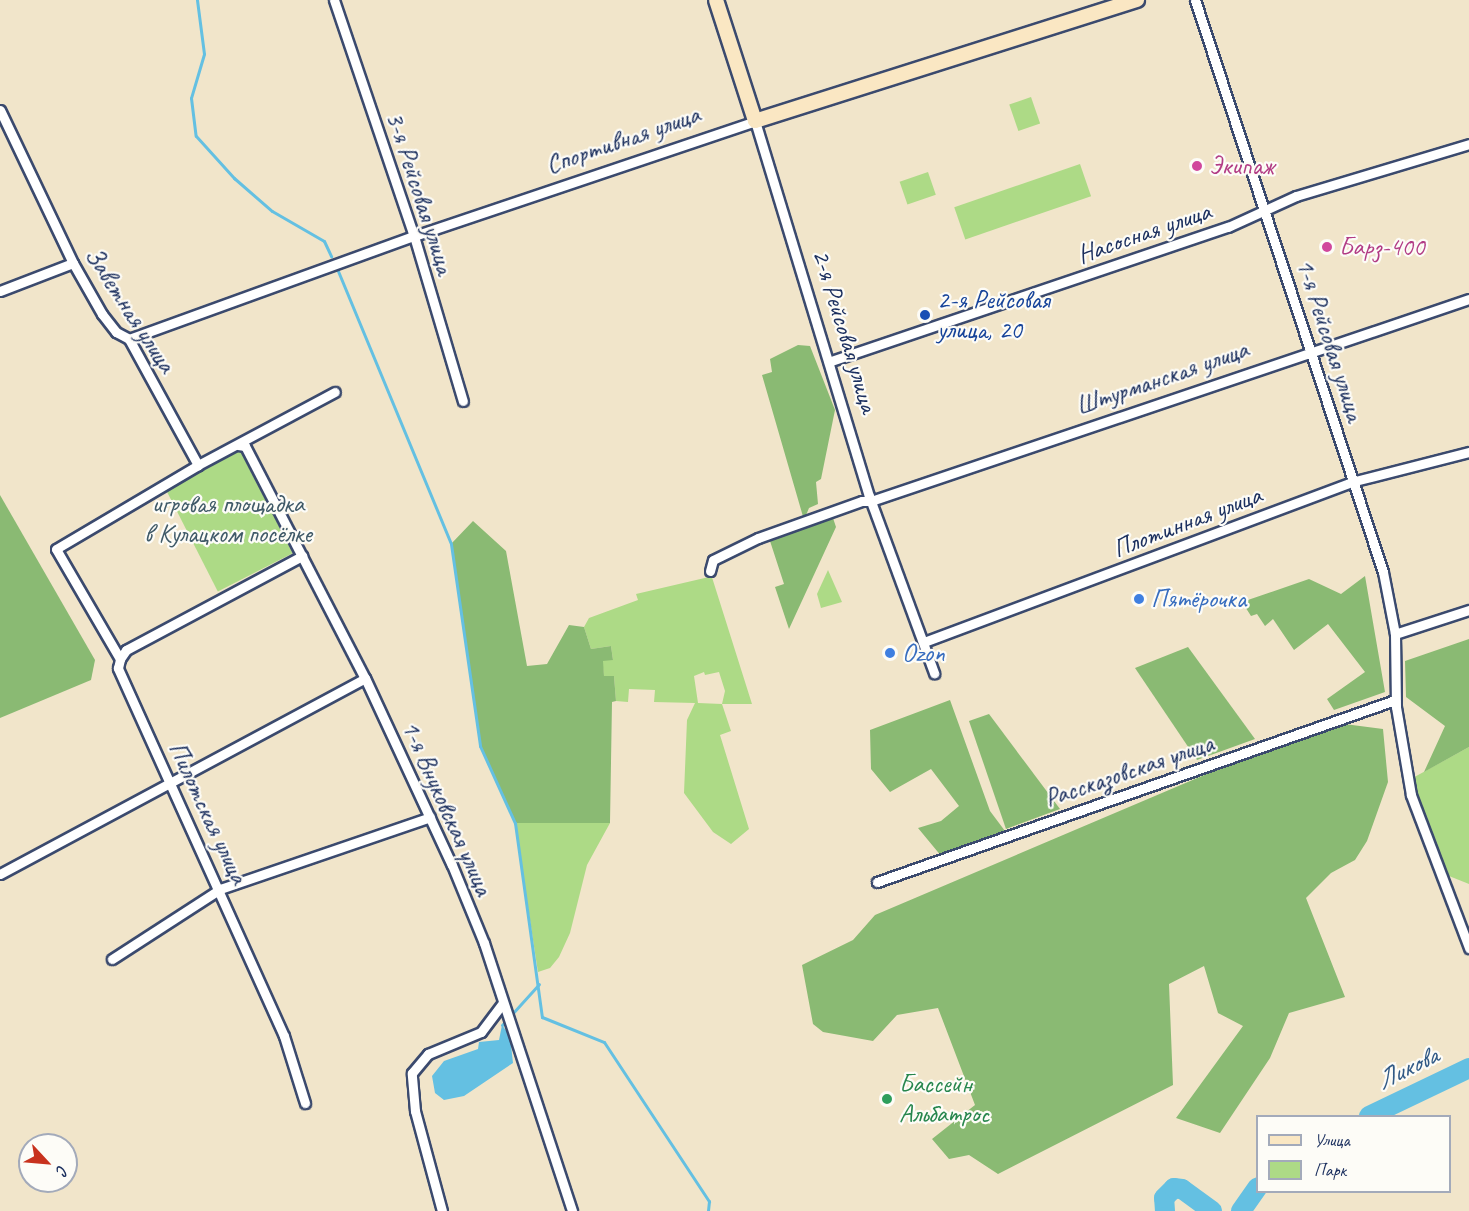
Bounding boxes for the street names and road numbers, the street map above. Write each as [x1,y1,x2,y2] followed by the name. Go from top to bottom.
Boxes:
[541,99,705,181] street label: Спортивная улица
[379,108,461,278] street label: 3-я Рейсовая улица
[1072,195,1216,271] street label: Насосная улица
[77,241,183,379] street label: Заветная улица
[805,246,885,416] street label: 2-я Рейсовая улица
[1289,255,1371,425] street label: 1-я Рейсовая улица
[1071,334,1253,422] street label: Штурманская улица
[1107,479,1267,565] street label: Плотинная улица
[394,715,500,901] street label: 1-я Внуковская улица
[1039,727,1219,815] street label: Рассказовская улица
[161,736,255,890] street label: Пилотская улица

